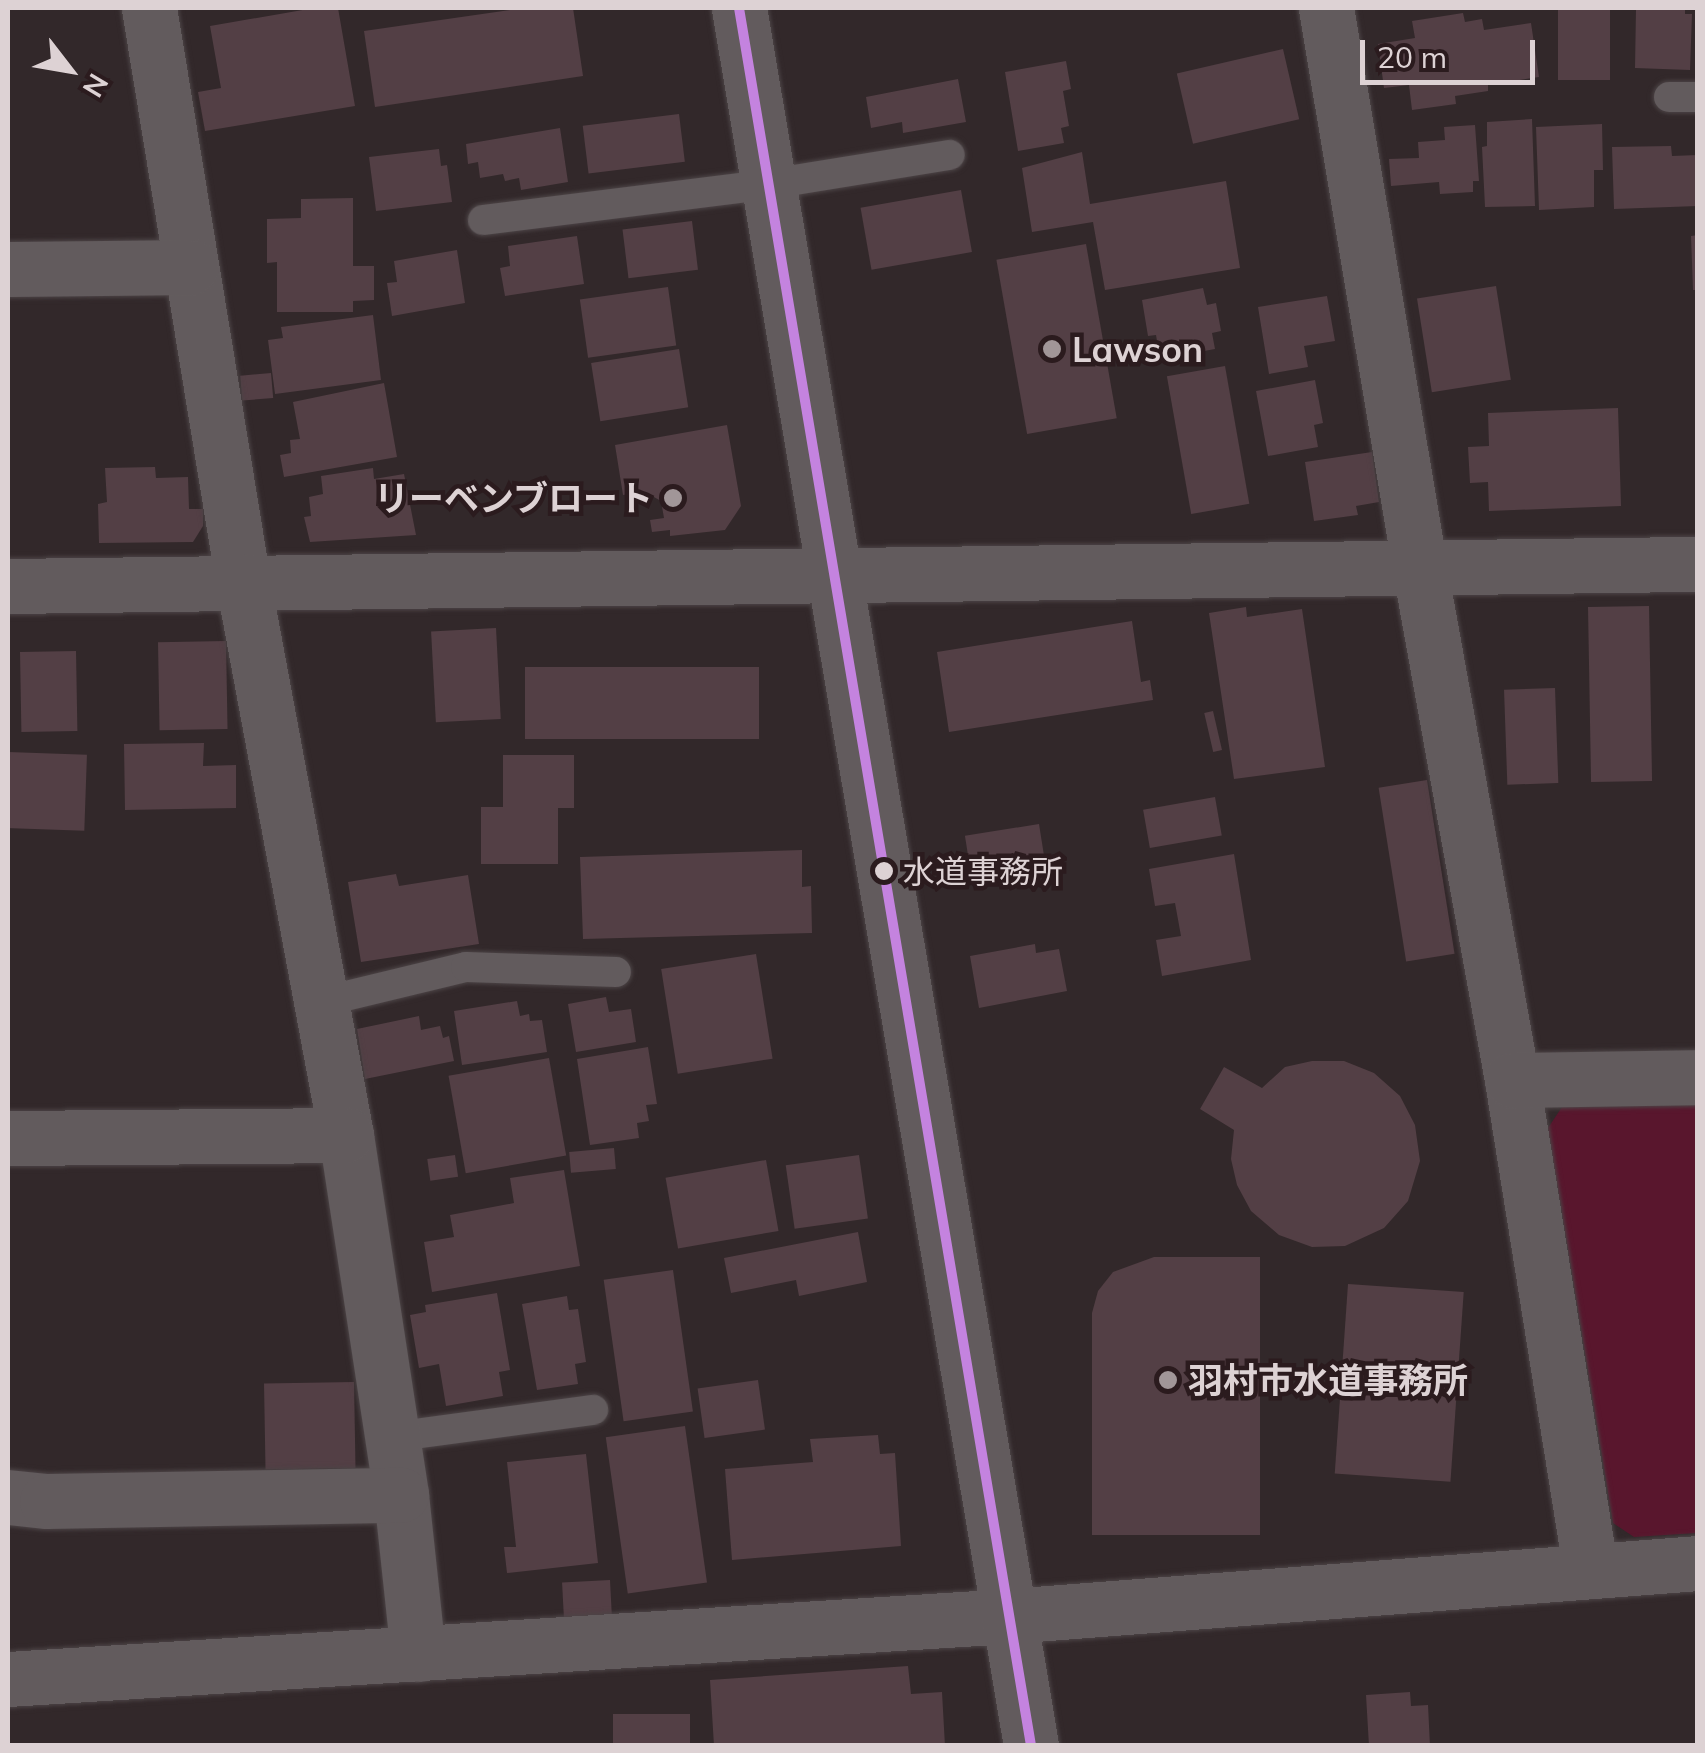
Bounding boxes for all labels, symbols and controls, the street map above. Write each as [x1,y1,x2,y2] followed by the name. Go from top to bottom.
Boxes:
[20,20,120,120] north arrow
[1365,20,1540,82] scale bar
[1377,38,1447,76] text: 20 m
[76,68,117,104] text: N
[1072,328,1203,370] place label: Lawson
[1041,338,1063,360] marker: Lawson
[373,477,653,519] place label: リーベンブロート
[662,487,684,509] marker: リーベンブロート
[903,852,1063,890] place label: 水道事務所
[874,861,894,881] marker: 水道事務所
[1188,1359,1468,1401] place label: 羽村市水道事務所
[1157,1369,1179,1391] marker: 羽村市水道事務所

